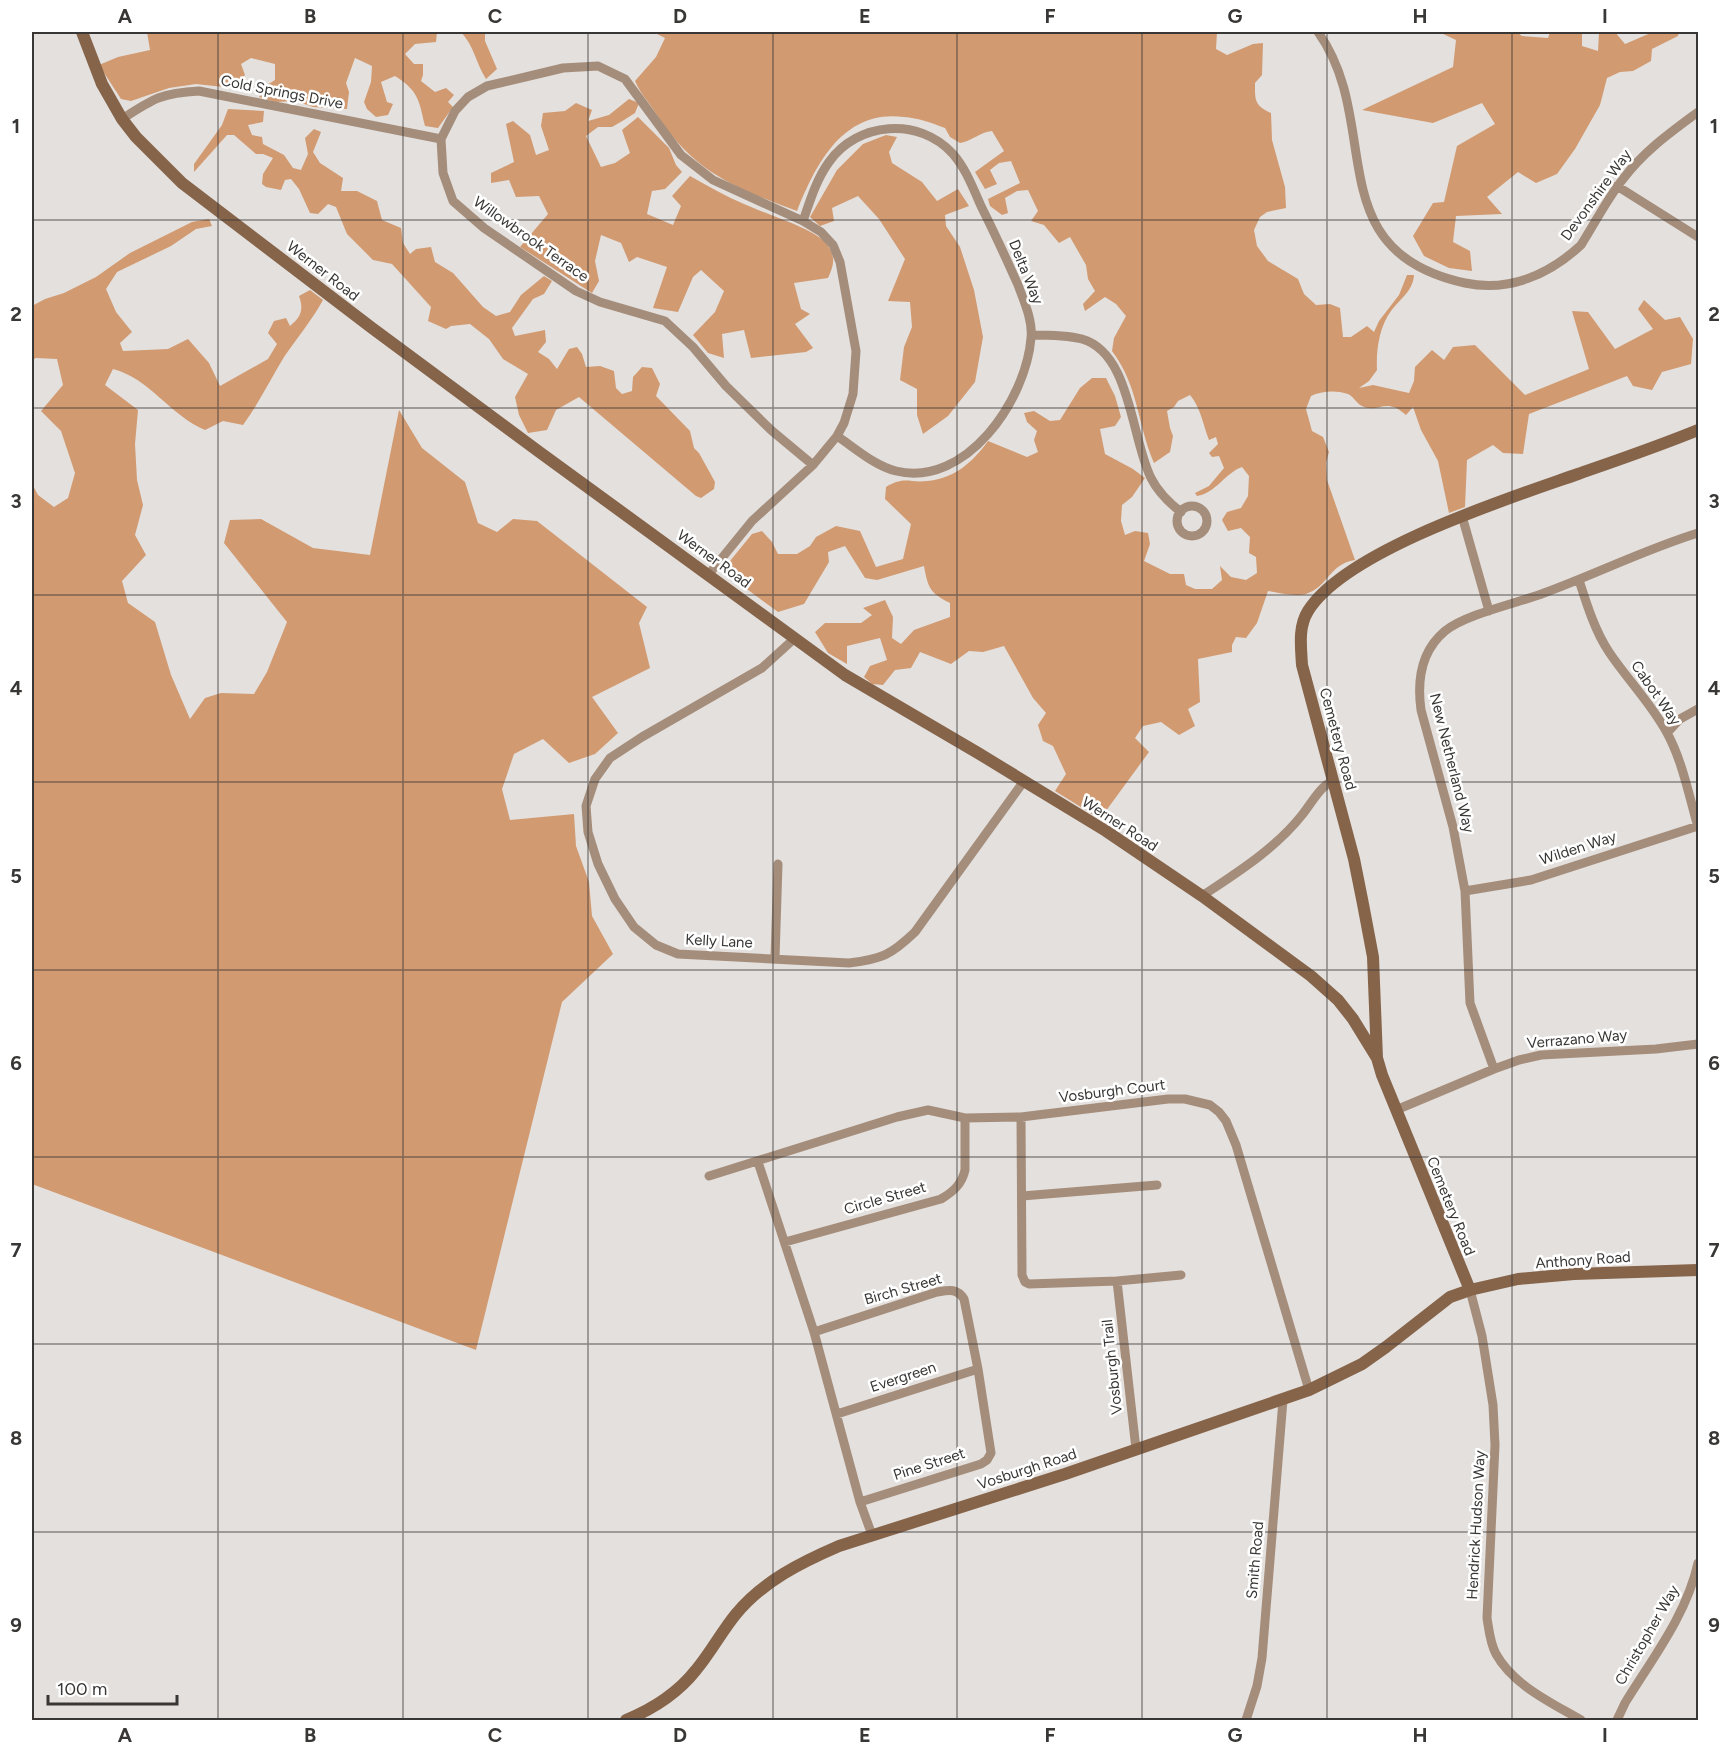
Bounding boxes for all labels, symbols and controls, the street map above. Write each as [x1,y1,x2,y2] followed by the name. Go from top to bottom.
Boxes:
[118,4,133,28] text: A
[304,4,316,28] text: B
[488,4,502,28] text: C
[673,4,687,28] text: D
[859,4,871,28] text: E
[1044,4,1056,28] text: F
[1228,4,1243,28] text: G
[1413,4,1428,28] text: H
[1602,4,1608,28] text: I
[219,71,345,113] street label: Cold Springs Drive
[12,114,20,138] text: 1
[1710,114,1718,138] text: 1
[1557,146,1635,244] street label: Devonshire Way
[470,192,592,286] street label: Willowbrook Terrace
[283,237,363,305] street label: Werner Road
[1005,237,1047,307] street label: Delta Way
[10,302,22,326] text: 2
[1708,302,1720,326] text: 2
[10,489,22,513] text: 3
[1708,489,1720,513] text: 3
[674,526,754,592] street label: Werner Road
[1627,657,1685,729] street label: Cabot Way
[10,676,23,700] text: 4
[1708,676,1721,700] text: 4
[1316,686,1360,792] street label: Cemetery Road
[1426,691,1478,835] street label: New Netherland Way
[1079,793,1161,855] street label: Werner Road
[1537,827,1619,869] street label: Wilden Way
[10,864,22,888] text: 5
[1708,864,1720,888] text: 5
[685,930,753,952] street label: Kelly Lane
[1526,1026,1628,1052] street label: Verrazano Way
[10,1051,22,1075] text: 6
[1708,1051,1720,1075] text: 6
[1058,1075,1167,1106] street label: Vosburgh Court
[1423,1154,1479,1258] street label: Cemetery Road
[842,1178,928,1218] street label: Circle Street
[10,1238,22,1262] text: 7
[1708,1238,1720,1262] text: 7
[1535,1248,1631,1272] street label: Anthony Road
[862,1269,944,1309] street label: Birch Street
[1098,1318,1126,1416] street label: Vosburgh Trail
[868,1358,938,1396] street label: Evergreen
[10,1426,22,1450] text: 8
[1708,1426,1720,1450] text: 8
[891,1444,967,1484] street label: Pine Street
[975,1445,1079,1493] street label: Vosburgh Road
[1463,1450,1489,1600] street label: Hendrick Hudson Way
[1243,1520,1267,1600] street label: Smith Road
[1611,1582,1683,1688] street label: Christopher Way
[10,1613,22,1637] text: 9
[1708,1613,1720,1637] text: 9
[48,1668,177,1706] scale bar
[57,1678,107,1700] text: 100 m
[118,1723,133,1747] text: A
[304,1723,316,1747] text: B
[488,1723,502,1747] text: C
[673,1723,687,1747] text: D
[859,1723,871,1747] text: E
[1044,1723,1056,1747] text: F
[1228,1723,1243,1747] text: G
[1413,1723,1428,1747] text: H
[1602,1723,1608,1747] text: I

